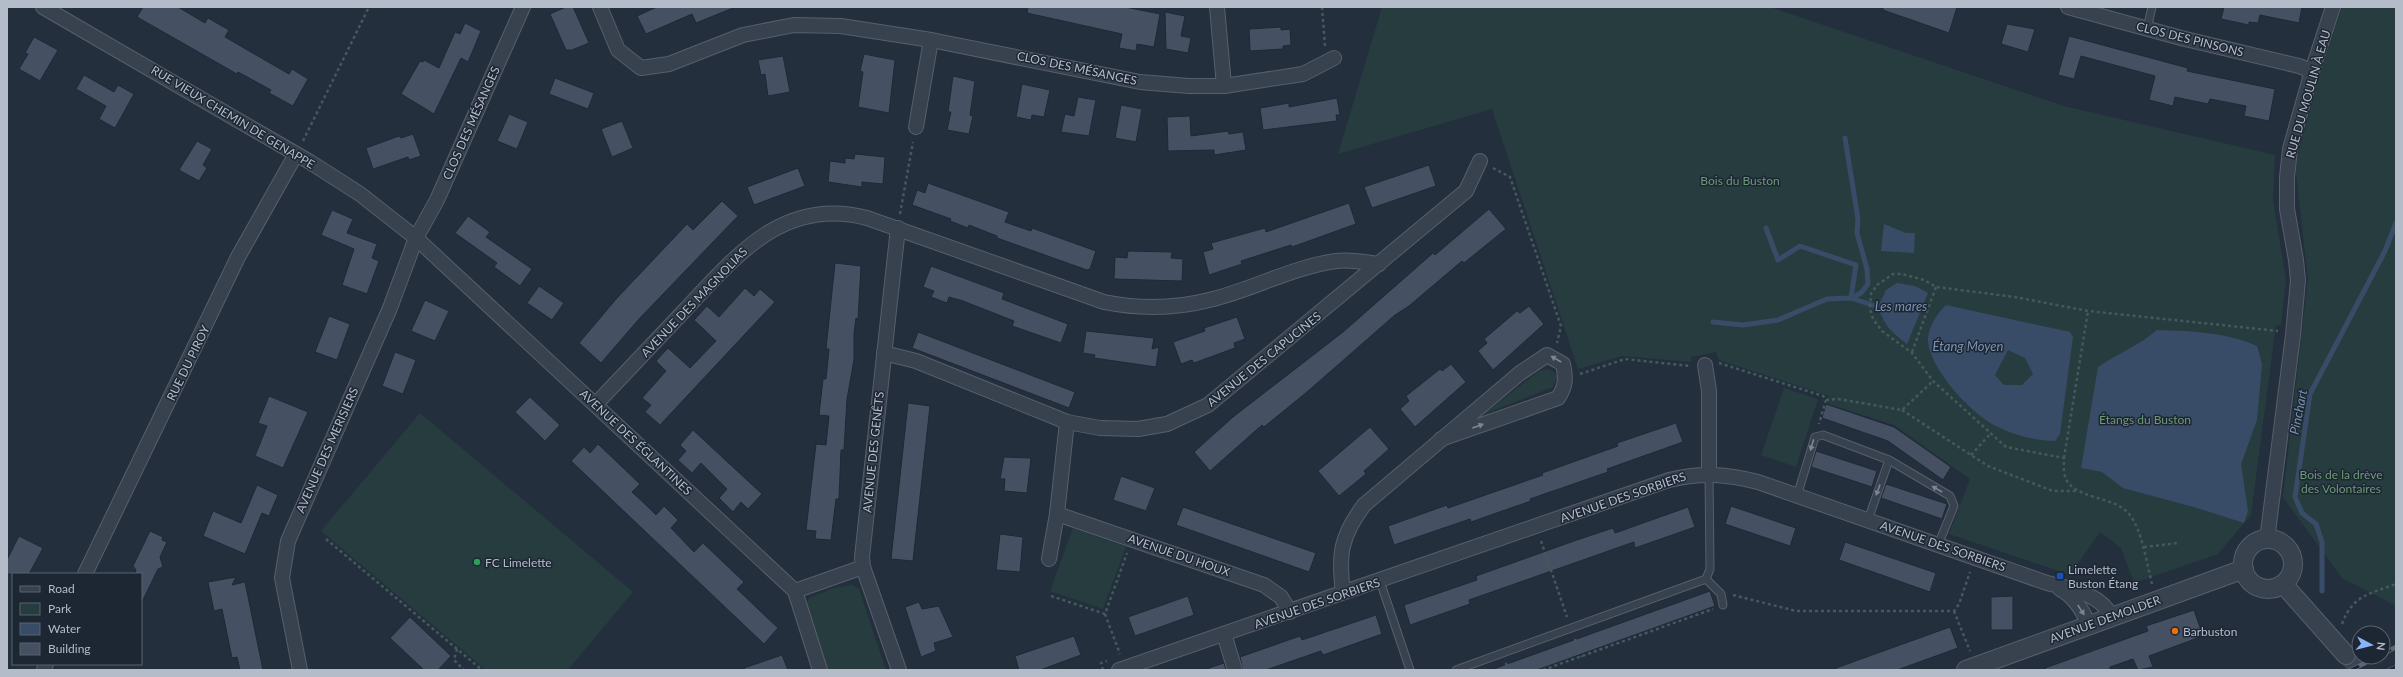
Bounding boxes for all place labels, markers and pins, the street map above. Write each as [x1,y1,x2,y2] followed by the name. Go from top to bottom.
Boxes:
[485,555,552,570] place label: FC Limelette
[472,557,482,567] marker: FC Limelette
[2068,562,2138,591] place label: Limelette Buston Étang
[2055,571,2065,581] marker: Limelette Buston Étang
[2183,624,2237,639] place label: Barbuston
[2170,626,2180,636] marker: Barbuston

